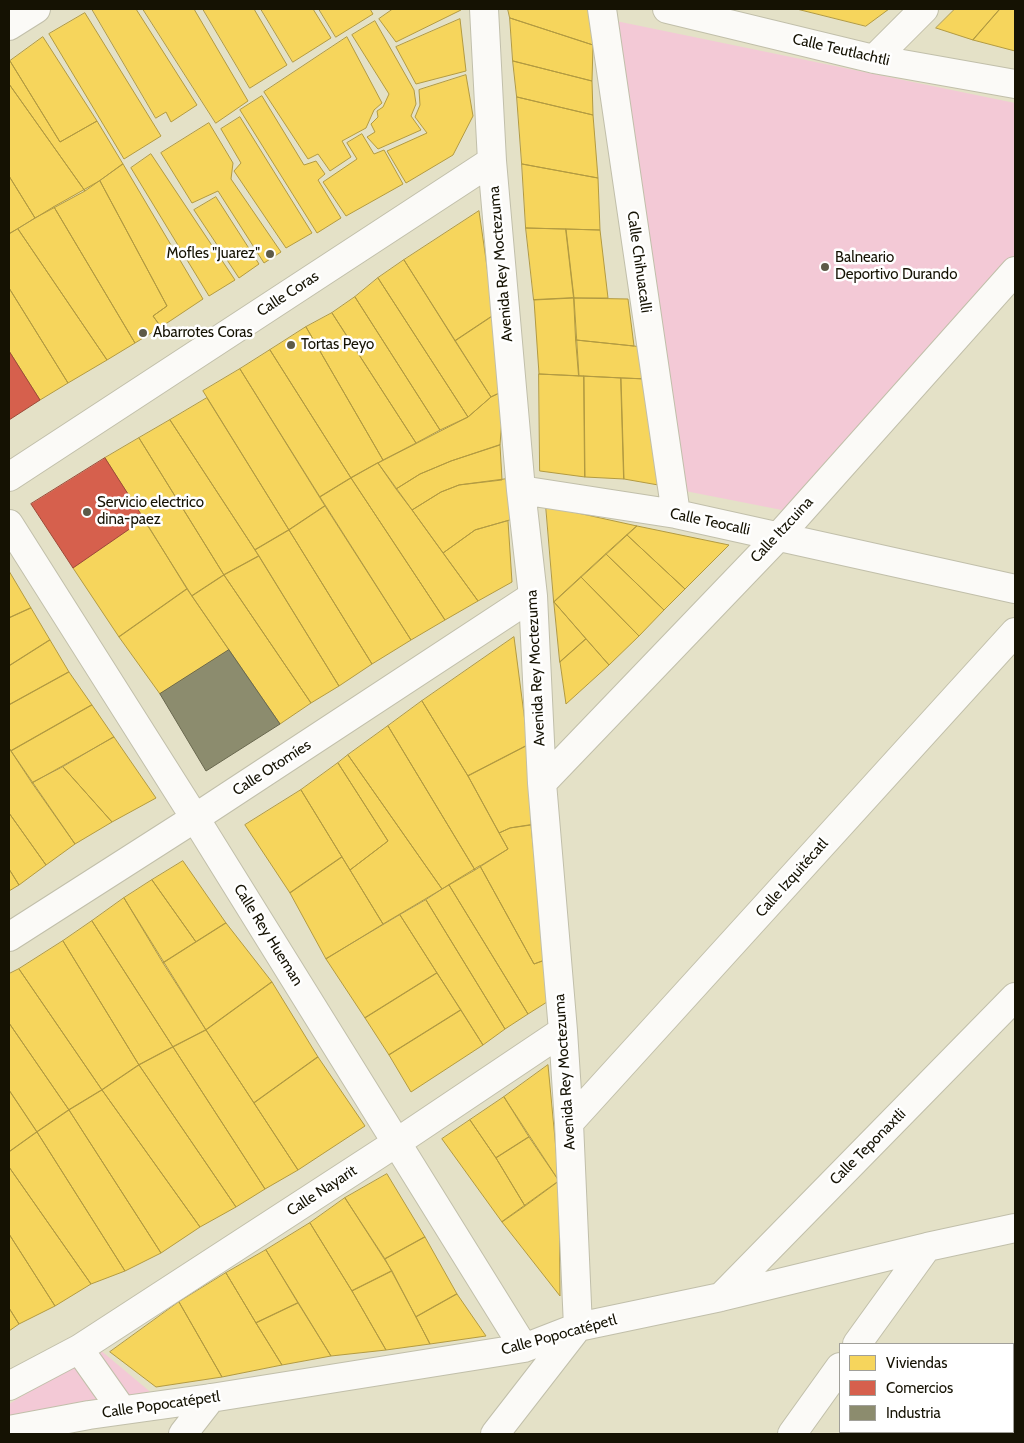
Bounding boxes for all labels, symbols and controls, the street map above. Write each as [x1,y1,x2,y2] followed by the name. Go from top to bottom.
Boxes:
[791,30,891,70] street label: Calle Teutlachtli
[485,185,517,343] street label: Avenida Rey Moctezuma
[623,210,655,314] street label: Calle Chihuacalli
[166,245,260,263] place label: Mofles "Juarez"
[264,248,276,260] marker: Mofles "Juarez"
[835,249,957,284] place label: Balneario Deportivo Durando
[819,261,831,273] marker: Balneario Deportivo Durando
[254,267,322,321] street label: Calle Coras
[153,324,253,342] place label: Abarrotes Coras
[137,327,149,339] marker: Abarrotes Coras
[301,336,374,354] place label: Tortas Peyo
[285,339,297,351] marker: Tortas Peyo
[747,493,817,567] street label: Calle Itzcuina
[97,494,204,529] place label: Servicio electrico dina-paez
[668,505,752,539] street label: Calle Teocalli
[81,506,93,518] marker: Servicio electrico dina-paez
[523,589,549,747] street label: Avenida Rey Moctezuma
[230,736,314,800] street label: Calle Otomíes
[752,835,832,921] street label: Calle Izquitécatl
[229,881,307,989] street label: Calle Rey Hueman
[551,993,579,1151] street label: Avenida Rey Moctezuma
[826,1105,910,1189] street label: Calle Teponaxtli
[284,1162,360,1220] street label: Calle Nayarit
[499,1311,619,1359] street label: Calle Popocatépetl
[839,1343,1014,1433] legend
[886,1354,947,1372] text: Viviendas
[886,1379,953,1397] text: Comercios
[101,1388,221,1422] street label: Calle Popocatépetl
[886,1404,941,1422] text: Industria

